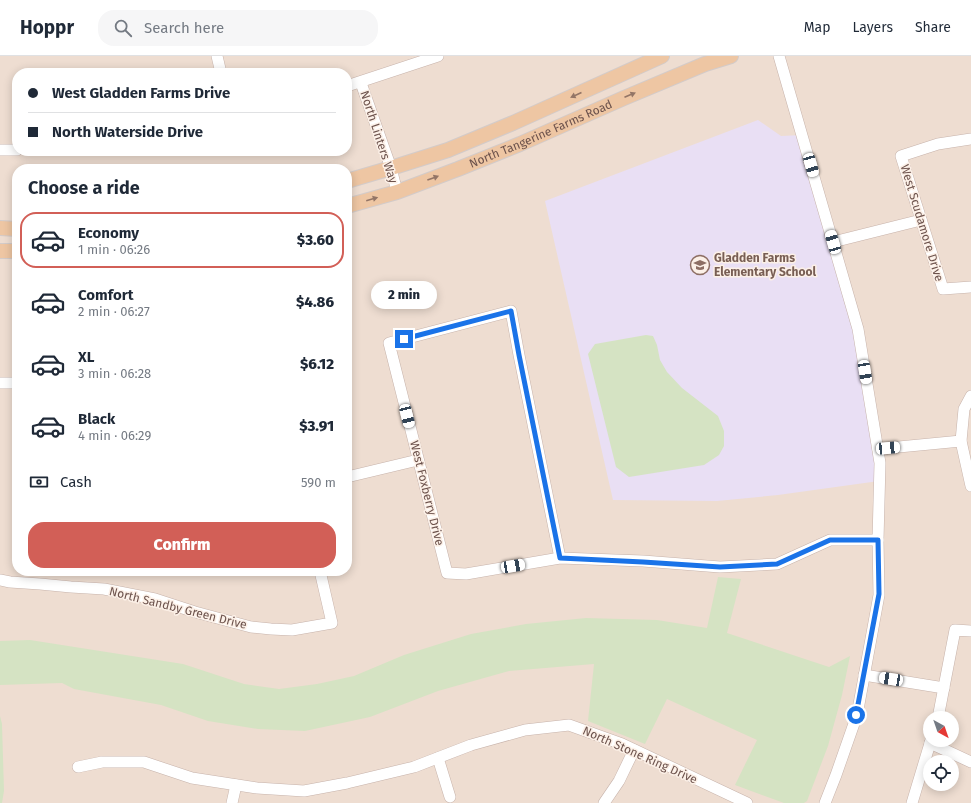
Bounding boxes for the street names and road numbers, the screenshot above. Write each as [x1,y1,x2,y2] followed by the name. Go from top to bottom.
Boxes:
[357,89,401,185] street label: North Linters Way
[467,97,614,171] street label: North Tangerine Farms Road
[898,163,946,283] street label: West Scudamore Drive
[407,439,447,547] street label: West Foxberry Drive
[108,584,248,632] street label: North Sandby Green Drive
[580,723,700,787] street label: North Stone Ring Drive

